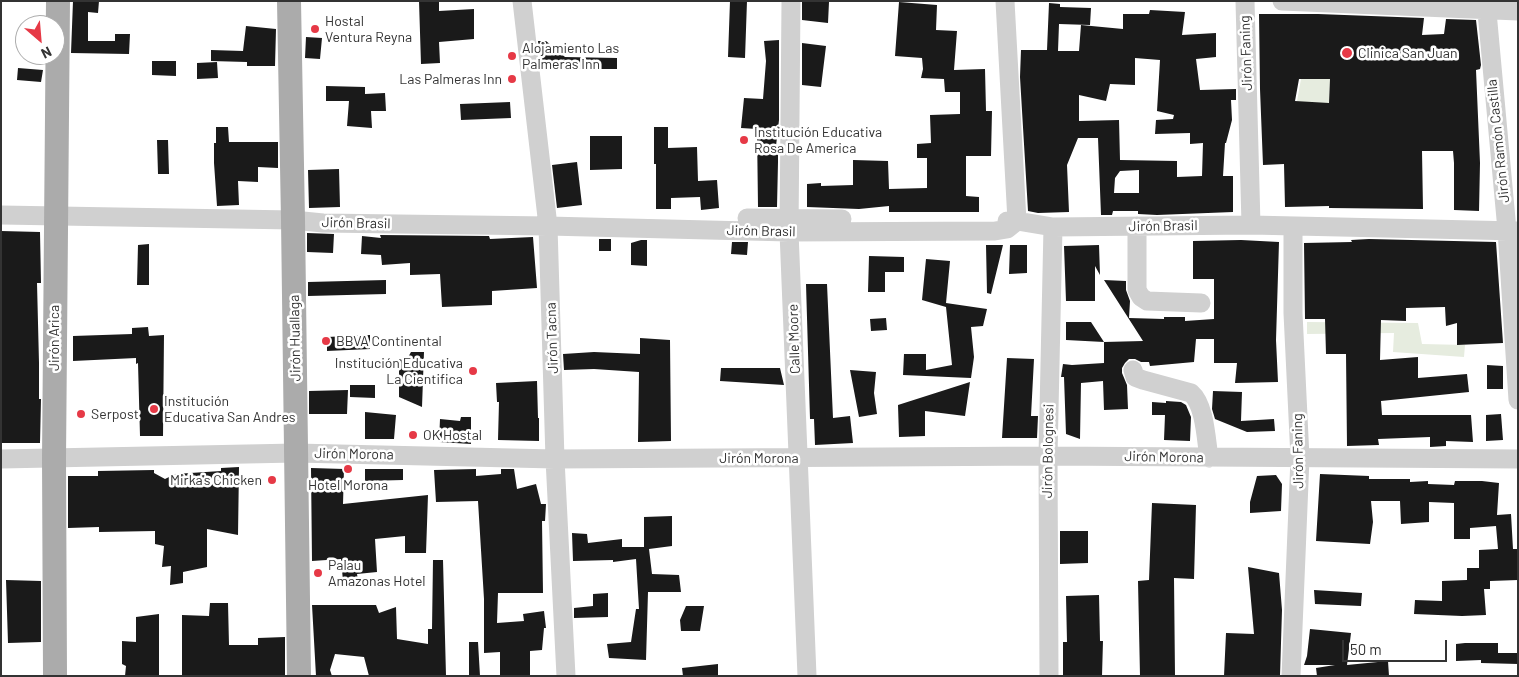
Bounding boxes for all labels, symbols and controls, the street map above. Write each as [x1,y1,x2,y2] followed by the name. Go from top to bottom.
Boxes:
[325,13,412,46] place label: Hostal Ventura Reyna
[15,15,65,65] north arrow
[1236,15,1256,91] street label: Jirón Faning
[309,23,321,35] marker: Hostal Ventura Reyna
[522,40,619,72] place label: Alojamiento Las Palmeras Inn
[39,43,55,63] text: N
[1358,45,1458,61] place label: Clinica San Juan
[1340,46,1354,60] marker: Clinica San Juan
[506,50,518,62] marker: Alojamiento Las Palmeras Inn
[399,71,502,87] place label: Las Palmeras Inn
[506,73,518,85] marker: Las Palmeras Inn
[1483,78,1513,204] street label: Jirón Ramón Castilla
[754,124,882,156] place label: Institución Educativa Rosa De America
[738,134,750,146] marker: Institución Educativa Rosa De America
[321,214,391,232] street label: Jirón Brasil
[1128,217,1198,235] street label: Jirón Brasil
[726,222,796,240] street label: Jirón Brasil
[286,295,304,381] street label: Jirón Huallaga
[542,302,562,374] street label: Jirón Tacna
[784,304,804,374] street label: Calle Moore
[46,305,62,371] street label: Jirón Arica
[336,333,442,349] place label: BBVA Continental
[320,335,332,347] marker: BBVA Continental
[335,355,463,388] place label: Institución Educativa La Cientifica
[467,365,479,377] marker: Institución Educativa La Cientifica
[164,393,295,426] place label: Institución Educativa San Andres
[148,403,160,415] marker: Institución Educativa San Andres
[1039,404,1057,498] street label: Jirón Bolognesi
[91,406,139,422] place label: Serpost
[75,408,87,420] marker: Serpost
[1289,413,1307,489] street label: Jirón Faning
[423,427,482,443] place label: OK Hostal
[407,429,419,441] marker: OK Hostal
[314,445,394,463] street label: Jirón Morona
[1124,448,1204,466] street label: Jirón Morona
[719,450,799,466] street label: Jirón Morona
[342,463,354,475] marker: Hotel Morona
[170,472,262,488] place label: Mirka's Chicken
[266,474,278,486] marker: Mirka's Chicken
[308,477,388,493] place label: Hotel Morona
[328,557,426,590] place label: Palau Amazonas Hotel
[312,567,324,579] marker: Palau Amazonas Hotel
[1344,630,1449,662] scale bar
[1350,640,1382,658] text: 50 m

